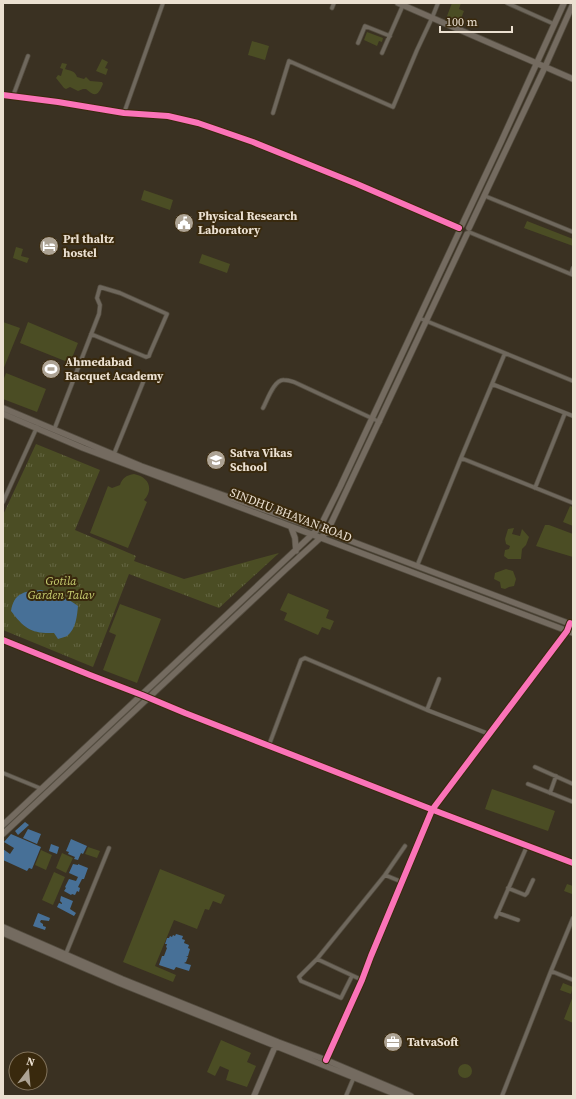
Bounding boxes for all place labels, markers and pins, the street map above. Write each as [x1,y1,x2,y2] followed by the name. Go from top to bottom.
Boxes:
[198,208,298,238] place label: Physical Research Laboratory
[173,212,195,234] public building icon: Physical Research Laboratory
[63,231,114,261] place label: Prl thaltz hostel
[38,235,60,257] hotel icon: Prl thaltz hostel
[65,354,164,384] place label: Ahmedabad Racquet Academy
[40,358,62,380] sports icon: Ahmedabad Racquet Academy
[230,445,293,475] place label: Satva Vikas School
[205,449,227,471] school or university icon: Satva Vikas School
[382,1031,404,1053] office icon: TatvaSoft
[407,1034,459,1050] place label: TatvaSoft

